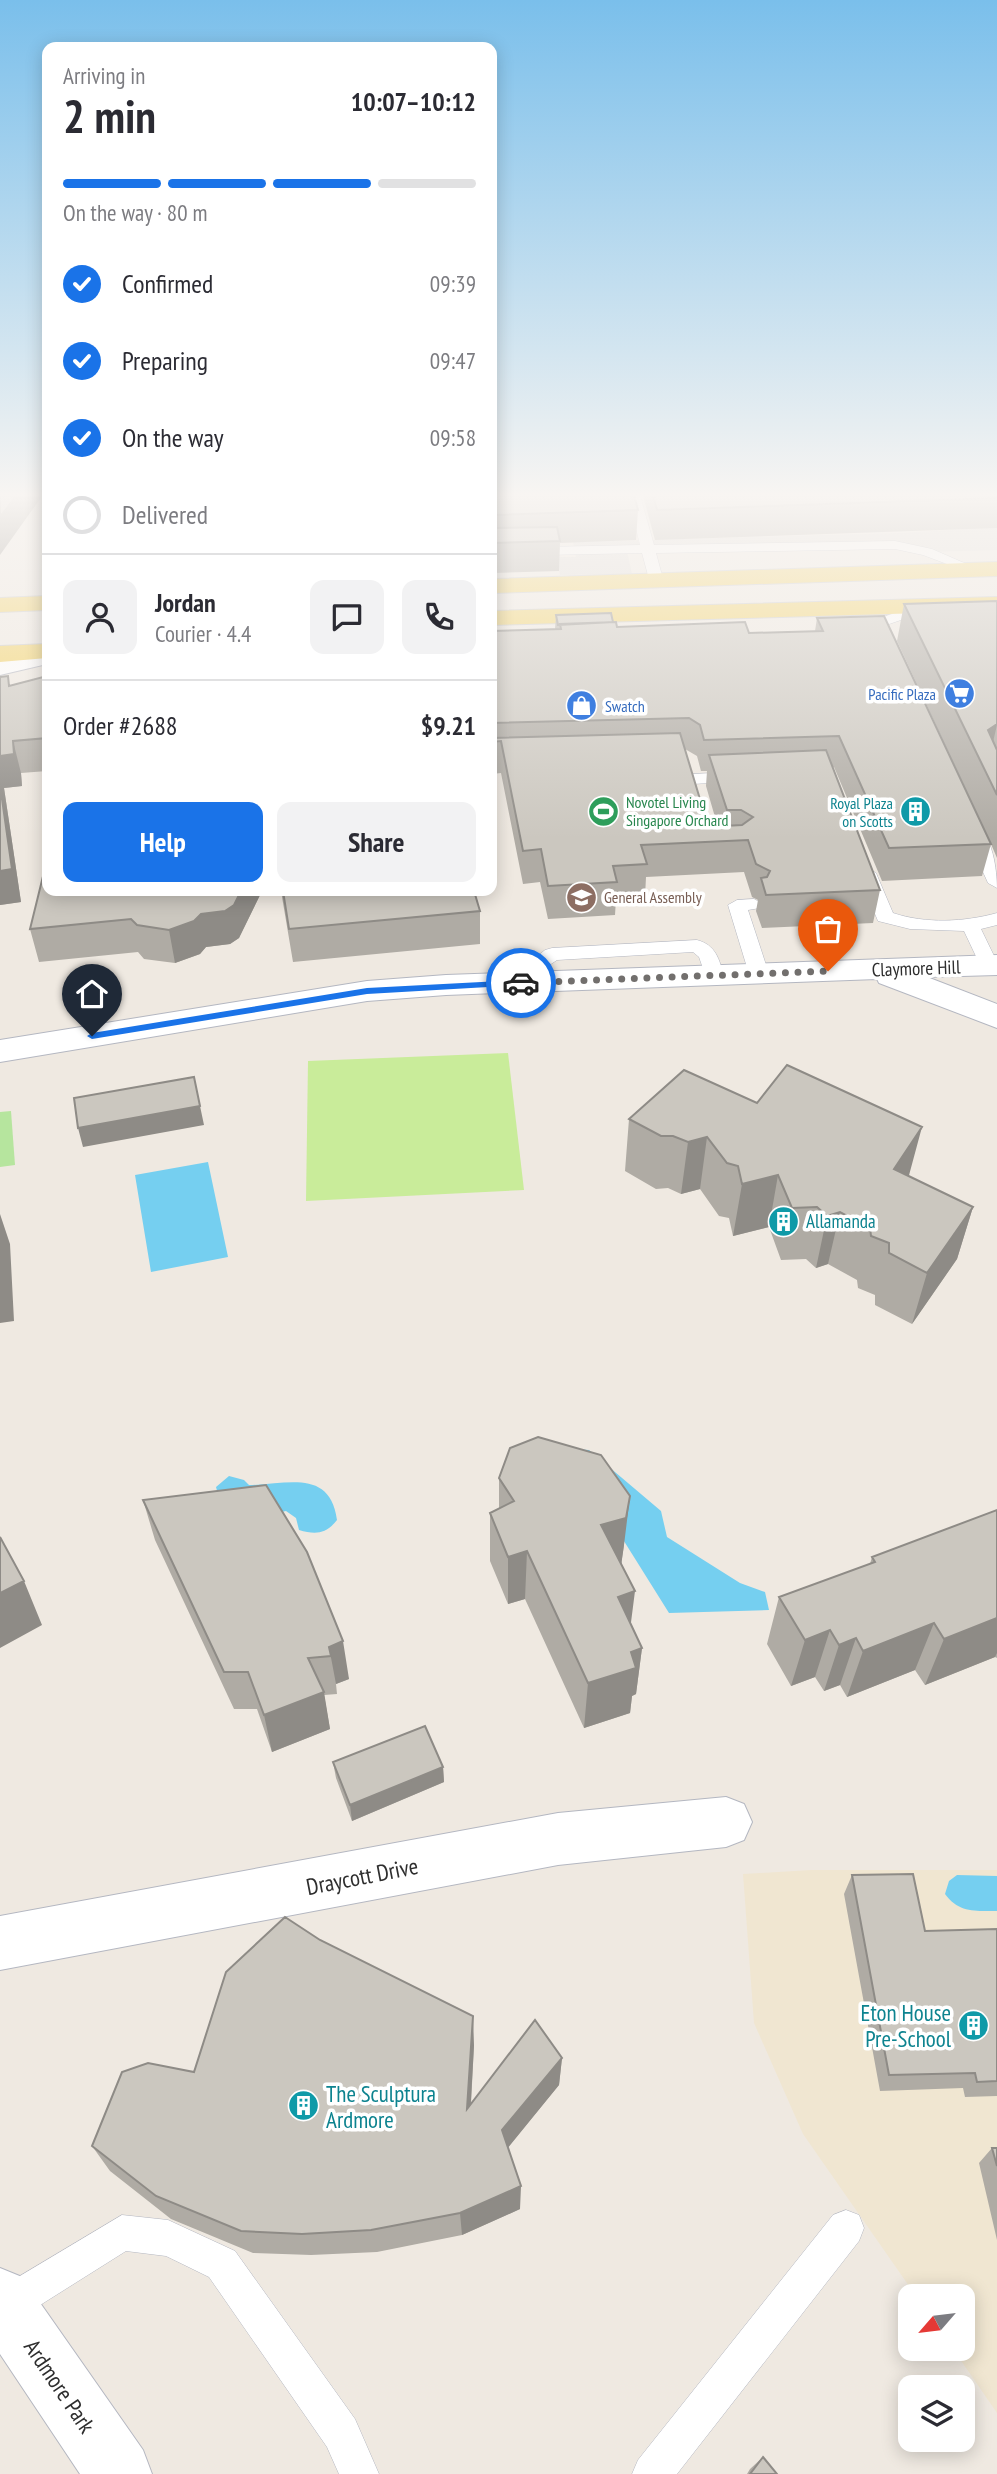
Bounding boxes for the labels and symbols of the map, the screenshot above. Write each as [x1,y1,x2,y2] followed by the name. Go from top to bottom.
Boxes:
[942,677,976,711] supermarket icon: Pacific Plaza
[868,684,936,704] place label: Pacific Plaza
[565,689,599,723] shop icon: Swatch
[605,696,645,716] place label: Swatch
[626,792,729,830] place label: Novotel Living Singapore Orchard
[830,793,893,831] place label: Royal Plaza on Scotts
[586,794,620,828] sports icon: Novotel Living Singapore Orchard
[899,795,933,829] building icon: Royal Plaza on Scotts
[564,880,598,914] school or university icon: General Assembly
[604,887,702,907] place label: General Assembly
[798,899,858,971] pin
[486,948,556,1018] courier
[871,954,961,982] street label: Claymore Hill
[62,964,122,1036] pin
[766,1204,800,1238] building icon: Allamanda
[806,1209,876,1233] place label: Allamanda
[304,1851,420,1901] street label: Draycott Drive
[861,1998,952,2053] place label: Eton House Pre-School
[957,2008,991,2042] building icon: Eton House Pre-School
[326,2079,436,2134] place label: The Sculptura Ardmore
[286,2089,320,2123] building icon: The Sculptura Ardmore
[898,2284,975,2361] north arrow
[18,2334,102,2438] street label: Ardmore Park

